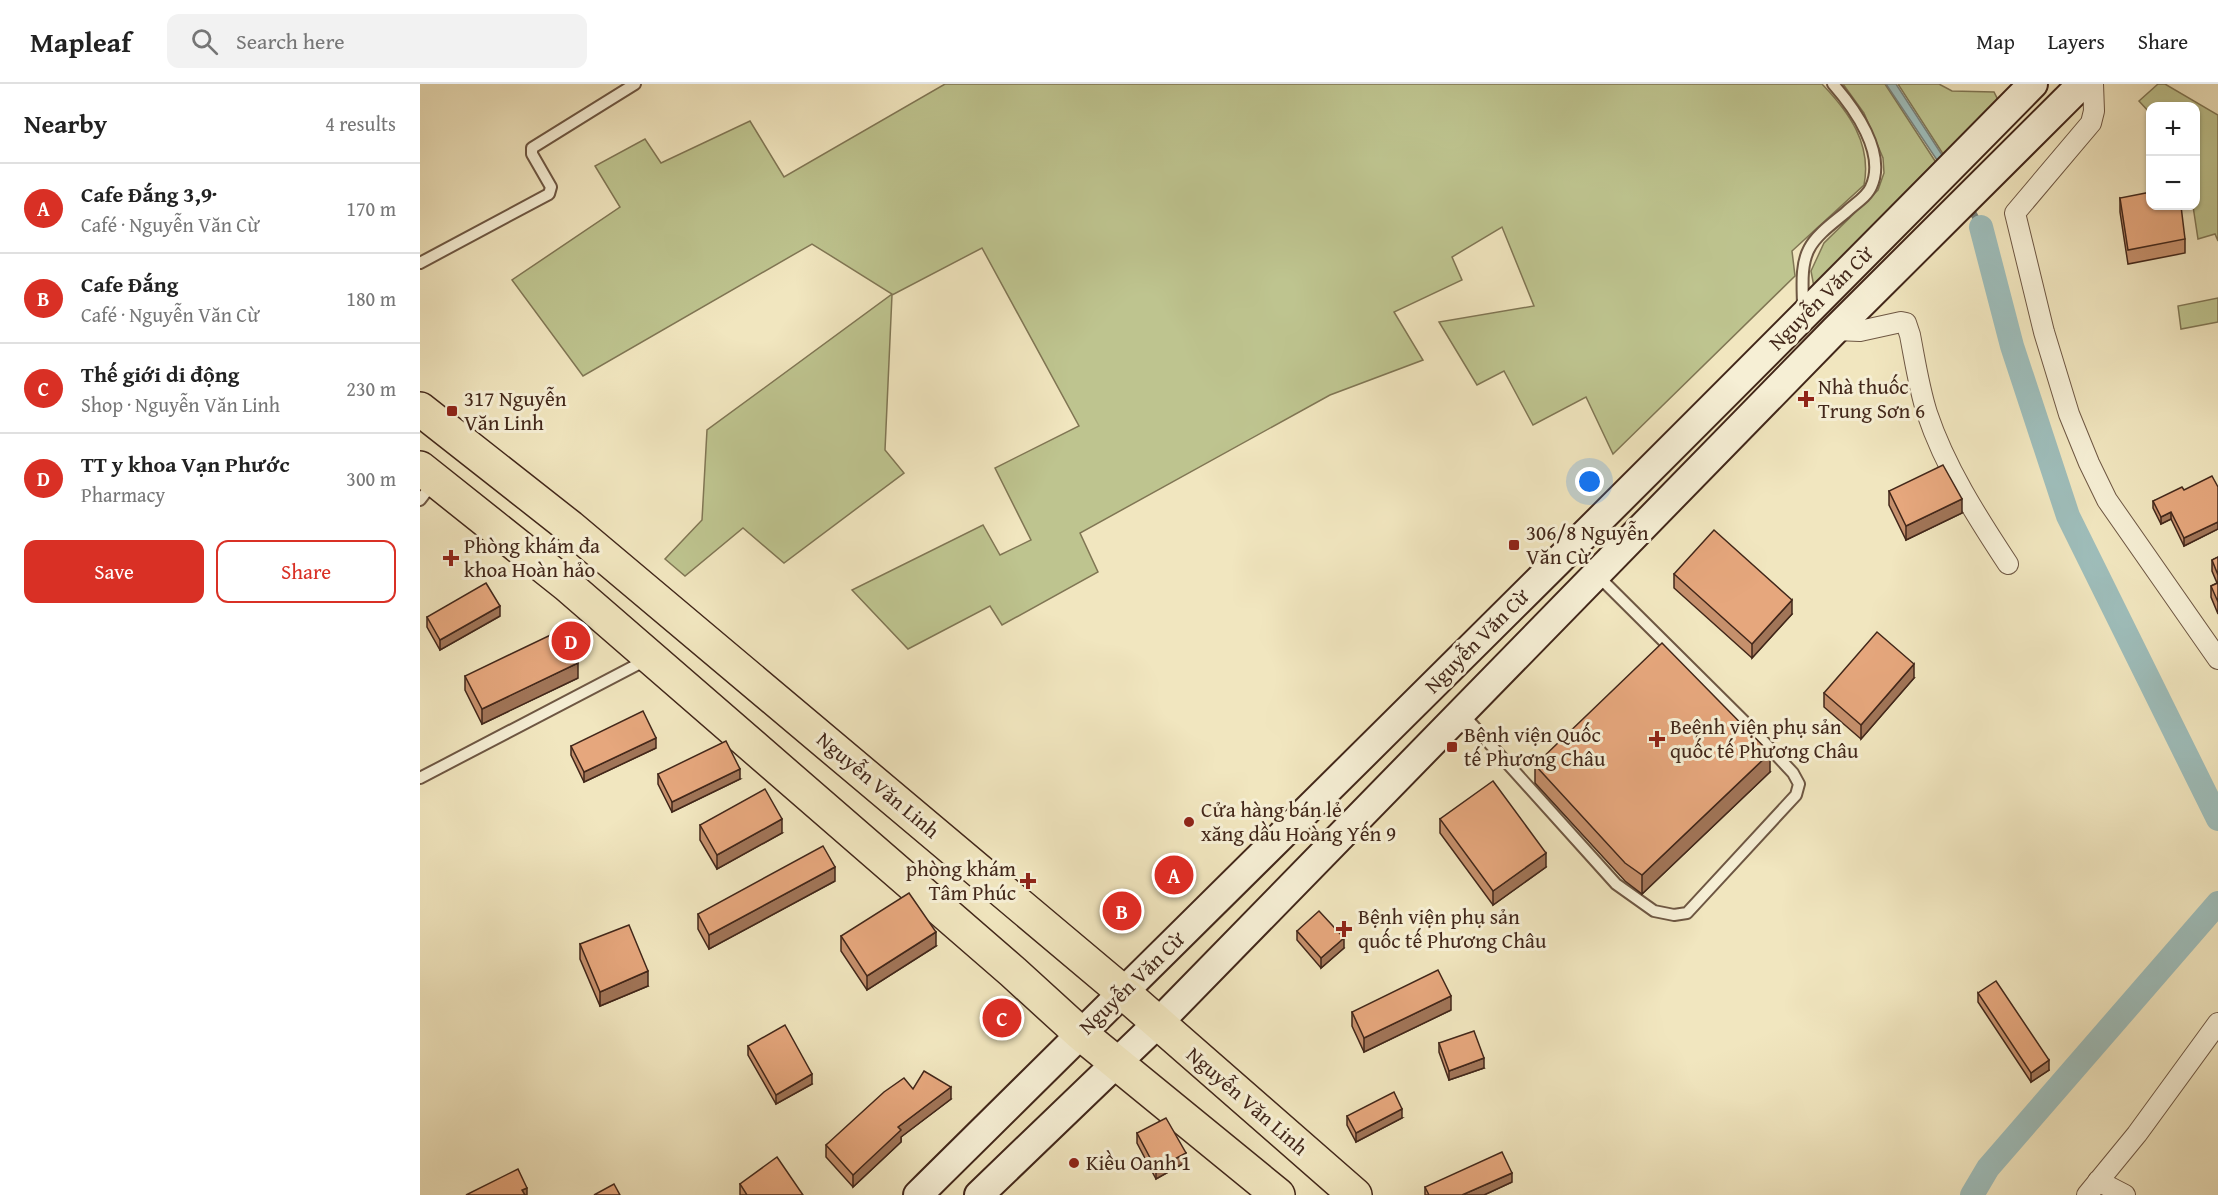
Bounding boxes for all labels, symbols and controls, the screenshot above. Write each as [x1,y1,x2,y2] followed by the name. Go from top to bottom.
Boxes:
[167,14,587,68] search box
[30,21,131,62] text: Mapleaf
[188,25,221,58] icon: search
[236,25,345,57] text: Search here
[1976,26,2015,57] text: Map
[2048,26,2105,57] text: Layers
[2138,26,2188,57] text: Share
[2146,102,2200,210] map controls
[2146,102,2200,156] button: +
[24,104,107,143] text: Nearby
[325,109,396,138] text: 4 results
[2146,156,2200,210] button: −
[81,178,217,210] text: Cafe Đắng 3,9·
[37,194,50,223] text: A
[346,194,396,223] text: 170 m
[81,210,260,239] text: Café · Nguyễn Văn Cừ
[1761,238,1881,357] street label: Nguyễn Văn Cừ
[81,268,178,300] text: Cafe Đắng
[37,284,50,313] text: B
[346,284,396,313] text: 180 m
[81,300,260,329] text: Café · Nguyễn Văn Cừ
[81,358,239,390] text: Thế giới di động
[1818,371,1925,426] place label: Nhà thuốc Trung Sơn 6
[38,374,49,403] text: C
[346,374,396,403] text: 230 m
[464,383,567,438] place label: 317 Nguyễn Văn Linh
[81,390,280,419] text: Shop · Nguyễn Văn Linh
[1799,392,1813,406] marker: Nhà thuốc Trung Sơn 6
[445,404,459,418] marker: 317 Nguyễn Văn Linh
[81,448,290,480] text: TT y khoa Vạn Phước
[37,464,50,493] text: D
[346,464,396,493] text: 300 m
[1575,467,1604,496] your location
[81,480,165,509] text: Pharmacy
[1526,517,1649,572] place label: 306/8 Nguyễn Văn Cừ
[464,530,600,585] place label: Phòng khám đa khoa Hoàn hảo
[1507,538,1521,552] marker: 306/8 Nguyễn Văn Cừ
[24,540,204,603] button: Save
[216,540,396,603] button: Share
[442,549,460,567] marker: Phòng khám đa khoa Hoàn hảo
[1417,581,1537,700] street label: Nguyễn Văn Cừ
[552,618,590,664] pin: D
[1670,711,1859,766] place label: Beệnh viện phụ sản quốc tế Phương Châu
[1464,719,1606,774] place label: Bệnh viện Quốc tế Phương Châu
[810,724,947,845] street label: Nguyễn Văn Linh
[1648,730,1666,748] marker: Beệnh viện phụ sản quốc tế Phương Châu
[1445,740,1459,754] marker: Bệnh viện Quốc tế Phương Châu
[1201,794,1396,849] place label: Cửa hàng bán lẻ xăng dầu Hoàng Yến 9
[1182,815,1196,829] marker: Cửa hàng bán lẻ xăng dầu Hoàng Yến 9
[1154,852,1194,898] pin: A
[906,853,1016,908] place label: phòng khám Tâm Phúc
[1021,874,1035,888] marker: phòng khám Tâm Phúc
[1102,888,1142,934] pin: B
[1358,901,1547,956] place label: Bệnh viện phụ sản quốc tế Phương Châu
[1335,920,1353,938] marker: Bệnh viện phụ sản quốc tế Phương Châu
[1072,923,1192,1041] street label: Nguyễn Văn Cừ
[982,996,1022,1040] pin: C
[1180,1039,1315,1162] street label: Nguyễn Văn Linh
[1086,1147,1191,1178] place label: Kiều Oanh 1
[1067,1156,1081,1170] marker: Kiều Oanh 1

